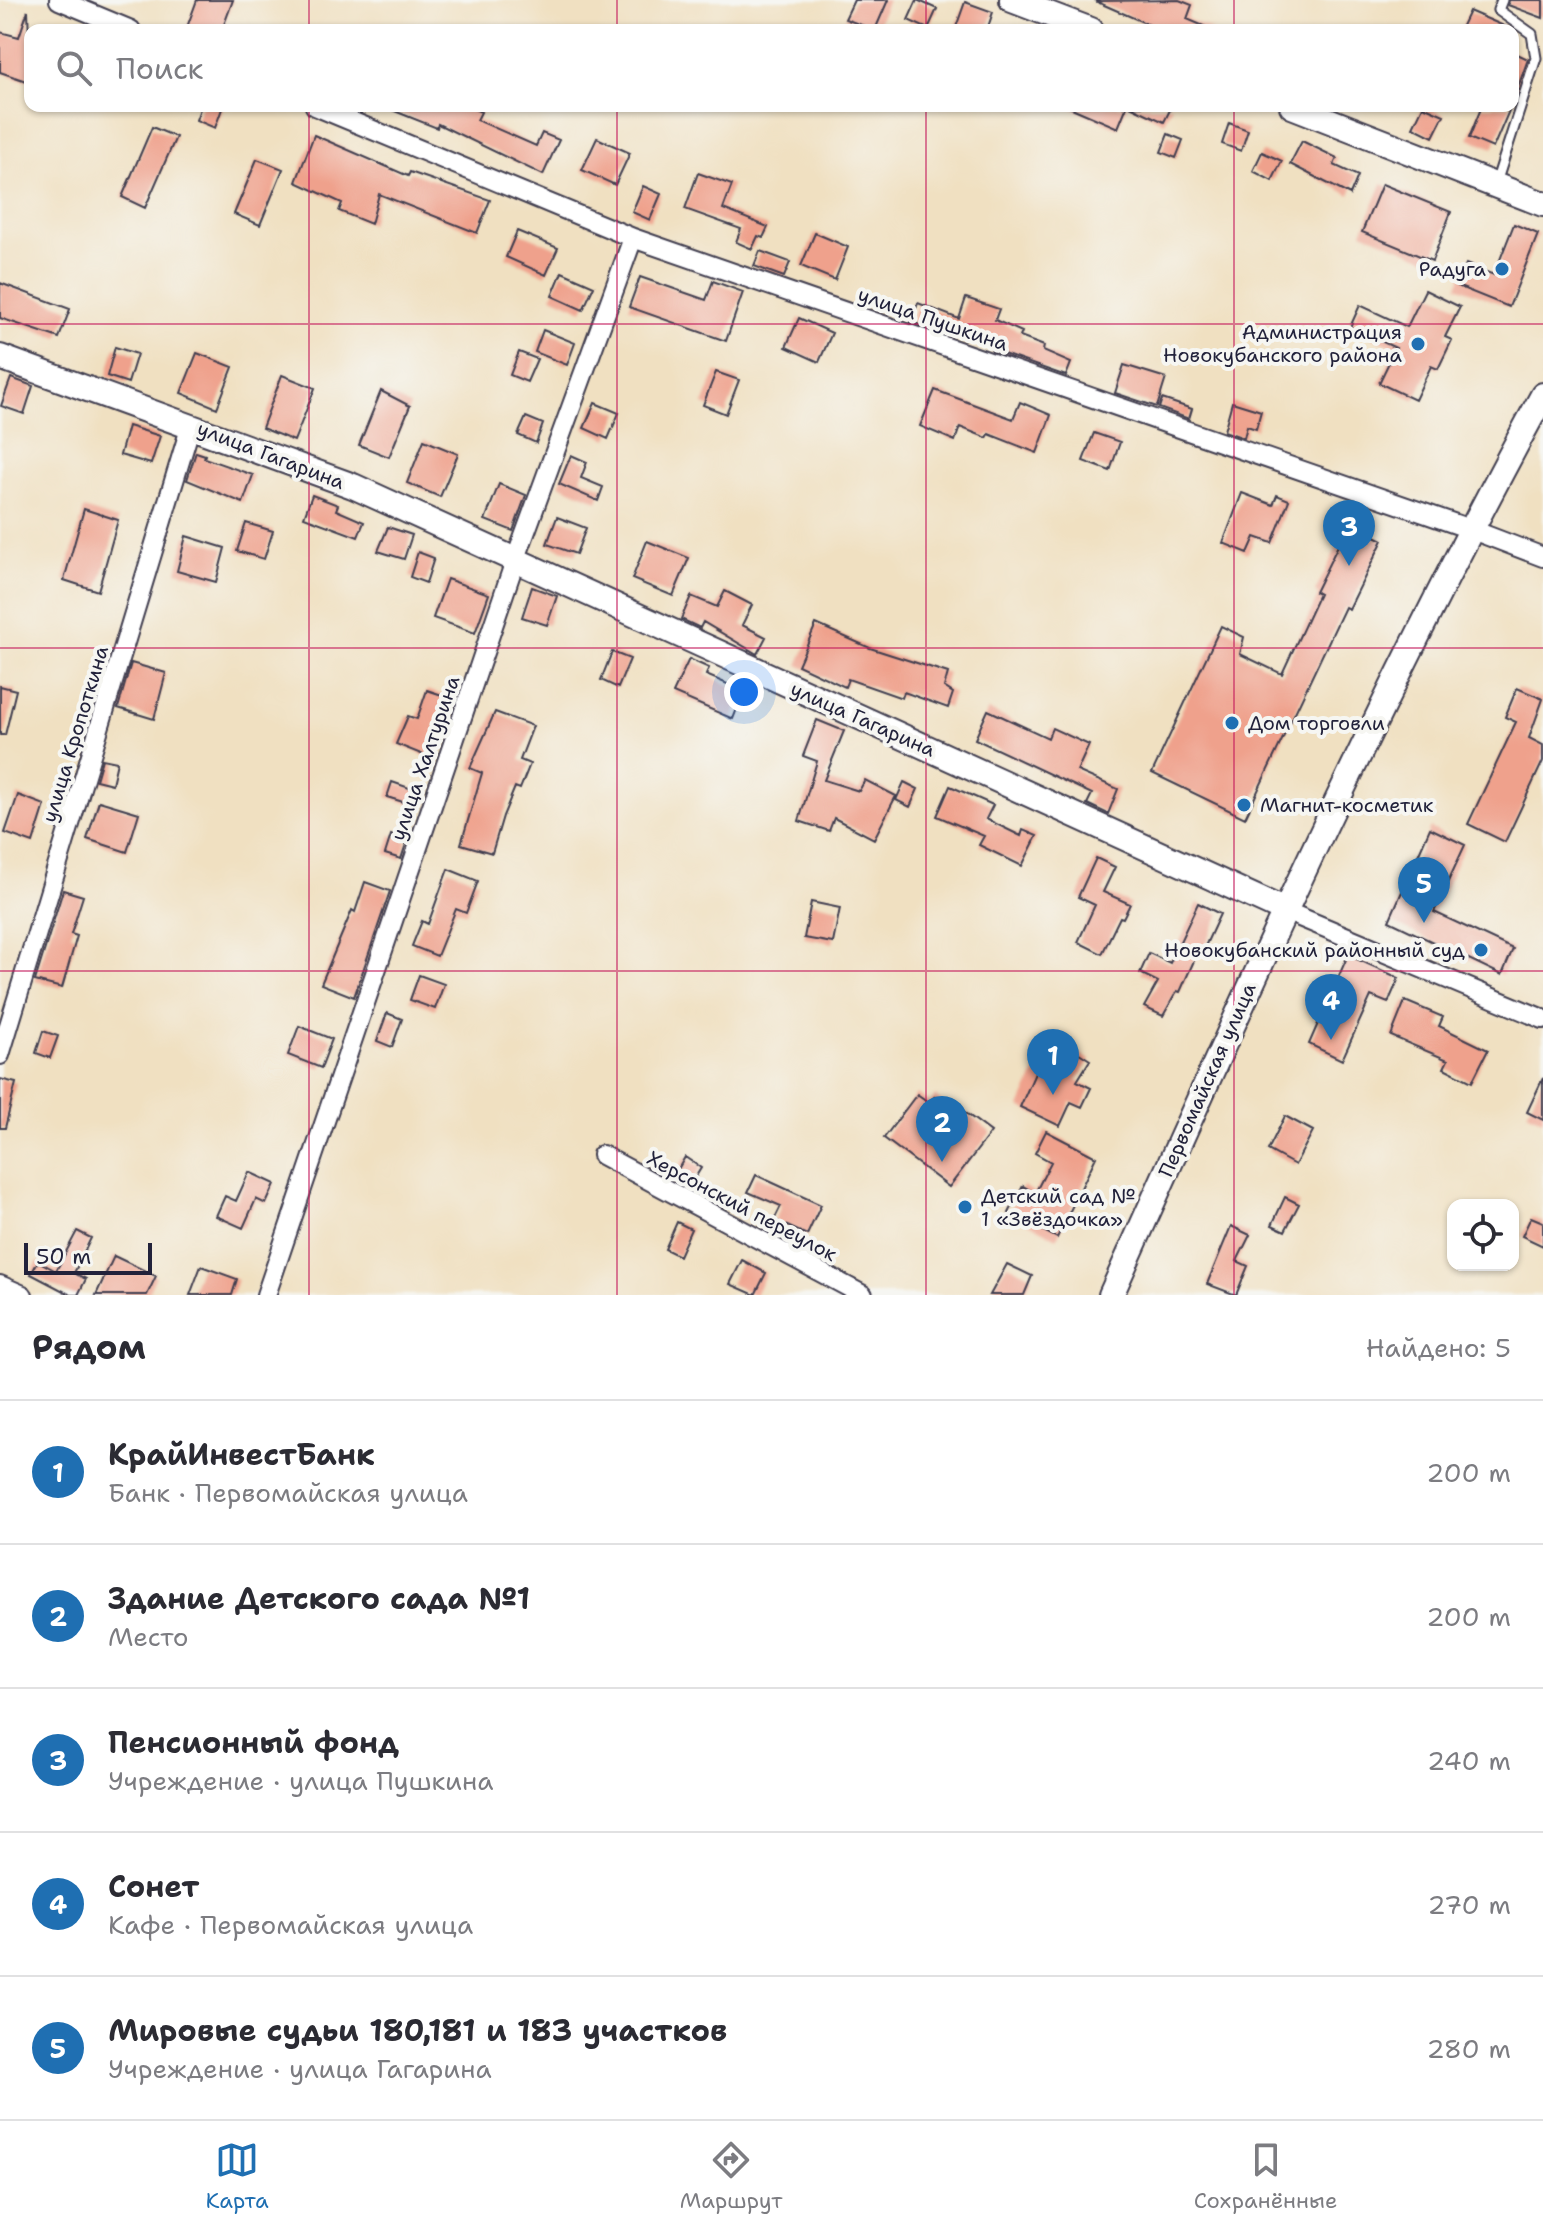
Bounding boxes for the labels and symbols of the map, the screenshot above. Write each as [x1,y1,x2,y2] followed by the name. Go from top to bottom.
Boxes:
[1419,256,1487,282] place label: Радуга
[1493,260,1511,278] marker: Радуга
[855,281,1012,357] street label: улица Пушкина
[1163,319,1403,368] place label: Администрация Новокубанского района
[1409,335,1427,353] marker: Администрация Новокубанского района
[194,415,349,495] street label: улица Гагарина
[1323,500,1375,566] pin: 3
[36,642,114,825] street label: улица Кропоткина
[385,672,466,844] street label: улица Халтурина
[724,672,764,712] your location
[787,675,940,763] street label: улица Гагарина
[1248,710,1385,736] place label: Дом торговли
[1223,714,1241,732] marker: Дом торговли
[1260,792,1434,818] place label: Магнит-косметик
[1235,796,1253,814] marker: Магнит-косметик
[1398,857,1450,923] pin: 5
[1164,937,1465,963] place label: Новокубанский районный суд
[1472,941,1490,959] marker: Новокубанский районный суд
[1305,974,1357,1040] pin: 4
[1152,978,1262,1181] street label: Первомайская улица
[1027,1029,1079,1095] pin: 1
[916,1096,968,1162] pin: 2
[643,1145,842,1267] street label: Херсонский переулок
[981,1183,1135,1232] place label: Детский сад № 1 «Звёздочка»
[956,1198,974,1216] marker: Детский сад № 1 «Звёздочка»
[24,1239,152,1275] scale bar

